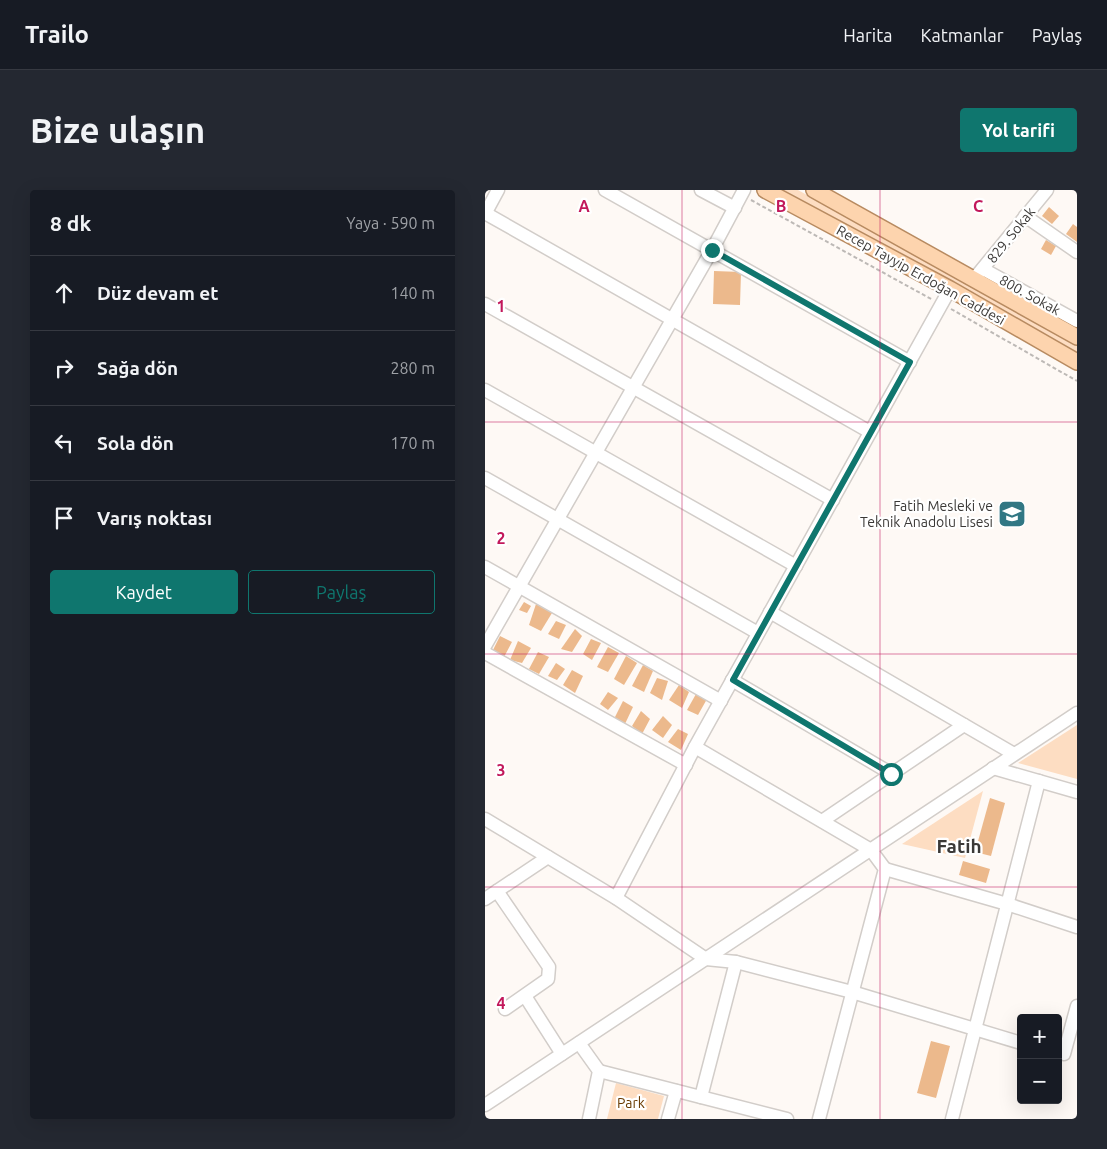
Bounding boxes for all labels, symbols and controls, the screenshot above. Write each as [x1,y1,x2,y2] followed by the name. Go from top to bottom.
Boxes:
[25,21,89,48] text: Trailo
[843,25,893,45] text: Harita
[921,25,1004,45] text: Katmanlar
[1032,25,1082,45] text: Paylaş
[960,108,1077,152] button: Yol tarifi
[30,110,205,150] text: Bize ulaşın
[578,197,590,215] text: A
[776,197,786,215] text: B
[973,197,983,215] text: C
[984,204,1038,266] street label: 829. Sokak
[50,211,91,235] text: 8 dk
[346,214,435,232] text: Yaya · 590 m
[834,222,1008,328] street label: Recep Tayyip Erdoğan Caddesi
[701,239,724,262] route end
[997,272,1063,318] street label: 800. Sokak
[50,279,78,307] icon: ahead
[97,282,218,304] text: Düz devam et
[390,284,435,302] text: 140 m
[496,297,506,315] text: 1
[50,354,78,382] icon: right
[97,357,178,379] text: Sağa dön
[390,359,435,377] text: 280 m
[50,429,78,457] icon: left
[97,432,174,454] text: Sola dön
[390,434,435,452] text: 170 m
[860,498,993,530] place label: Fatih Mesleki ve Teknik Anadolu Lisesi
[997,499,1027,529] school or university icon: Fatih Mesleki ve Teknik Anadolu Lisesi
[50,504,78,532] icon: arrive
[97,507,212,529] text: Varış noktası
[496,529,506,547] text: 2
[50,570,238,614] button: Kaydet
[248,570,435,614] button: Paylaş
[496,761,506,779] text: 3
[880,763,903,786] route start
[936,835,982,857] district label: Fatih
[496,994,506,1012] text: 4
[1017,1014,1062,1104] map controls
[1017,1014,1062,1059] button: +
[1017,1059,1062,1104] button: −
[617,1095,645,1111] park label: Park

